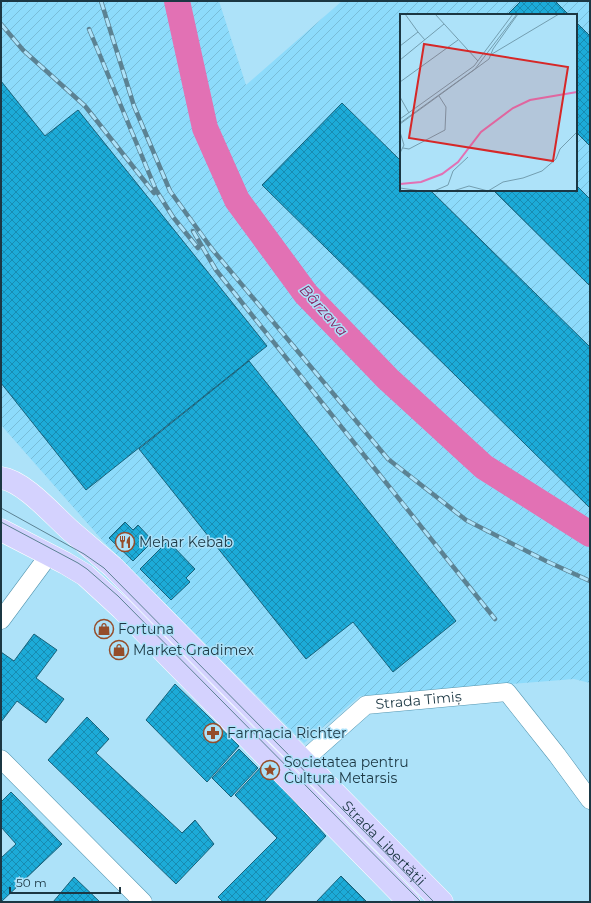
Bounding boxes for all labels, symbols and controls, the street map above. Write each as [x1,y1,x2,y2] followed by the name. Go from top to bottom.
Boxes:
[400,14,577,191] inset map
[296,280,352,340] water label: Bârzava
[114,531,136,553] restaurant icon: Mehar Kebab
[139,533,233,551] place label: Mehar Kebab
[93,618,115,640] shop icon: Fortuna
[118,620,174,638] place label: Fortuna
[108,639,130,661] shop icon: Market Gradimex
[133,641,255,659] place label: Market Gradimex
[375,687,463,713] street label: Strada Timiș
[202,722,224,744] pharmacy icon: Farmacia Richter
[227,724,347,742] place label: Farmacia Richter
[284,753,409,787] place label: Societatea pentru Cultura Metarsis
[259,759,281,781] place icon: Societatea pentru Cultura Metarsis
[338,797,430,889] street label: Strada Libertății
[10,869,120,895] scale bar
[16,875,47,890] text: 50 m

